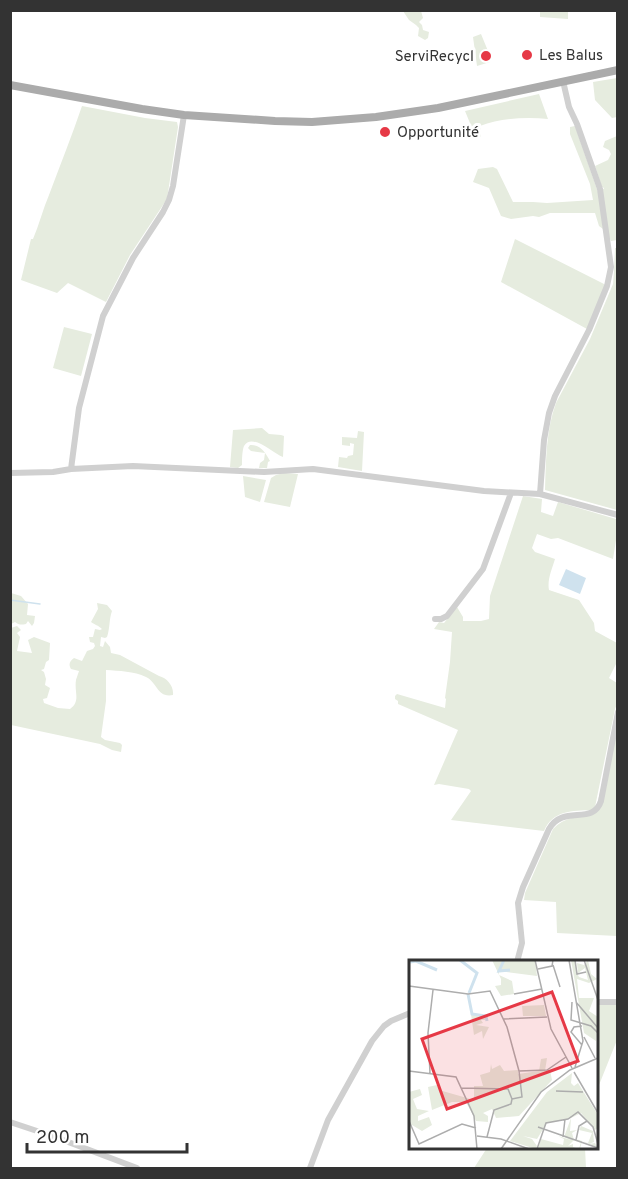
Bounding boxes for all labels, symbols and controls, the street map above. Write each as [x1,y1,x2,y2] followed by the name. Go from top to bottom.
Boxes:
[539,47,603,66] place label: Les Balus
[395,48,474,67] place label: ServiRecycl
[520,48,534,62] marker: Les Balus
[479,49,493,63] marker: ServiRecycl
[397,124,479,143] place label: Opportunité
[378,125,392,139] marker: Opportunité
[409,960,598,1149] inset map
[27,1116,188,1154] scale bar
[36,1127,89,1150] text: 200 m

